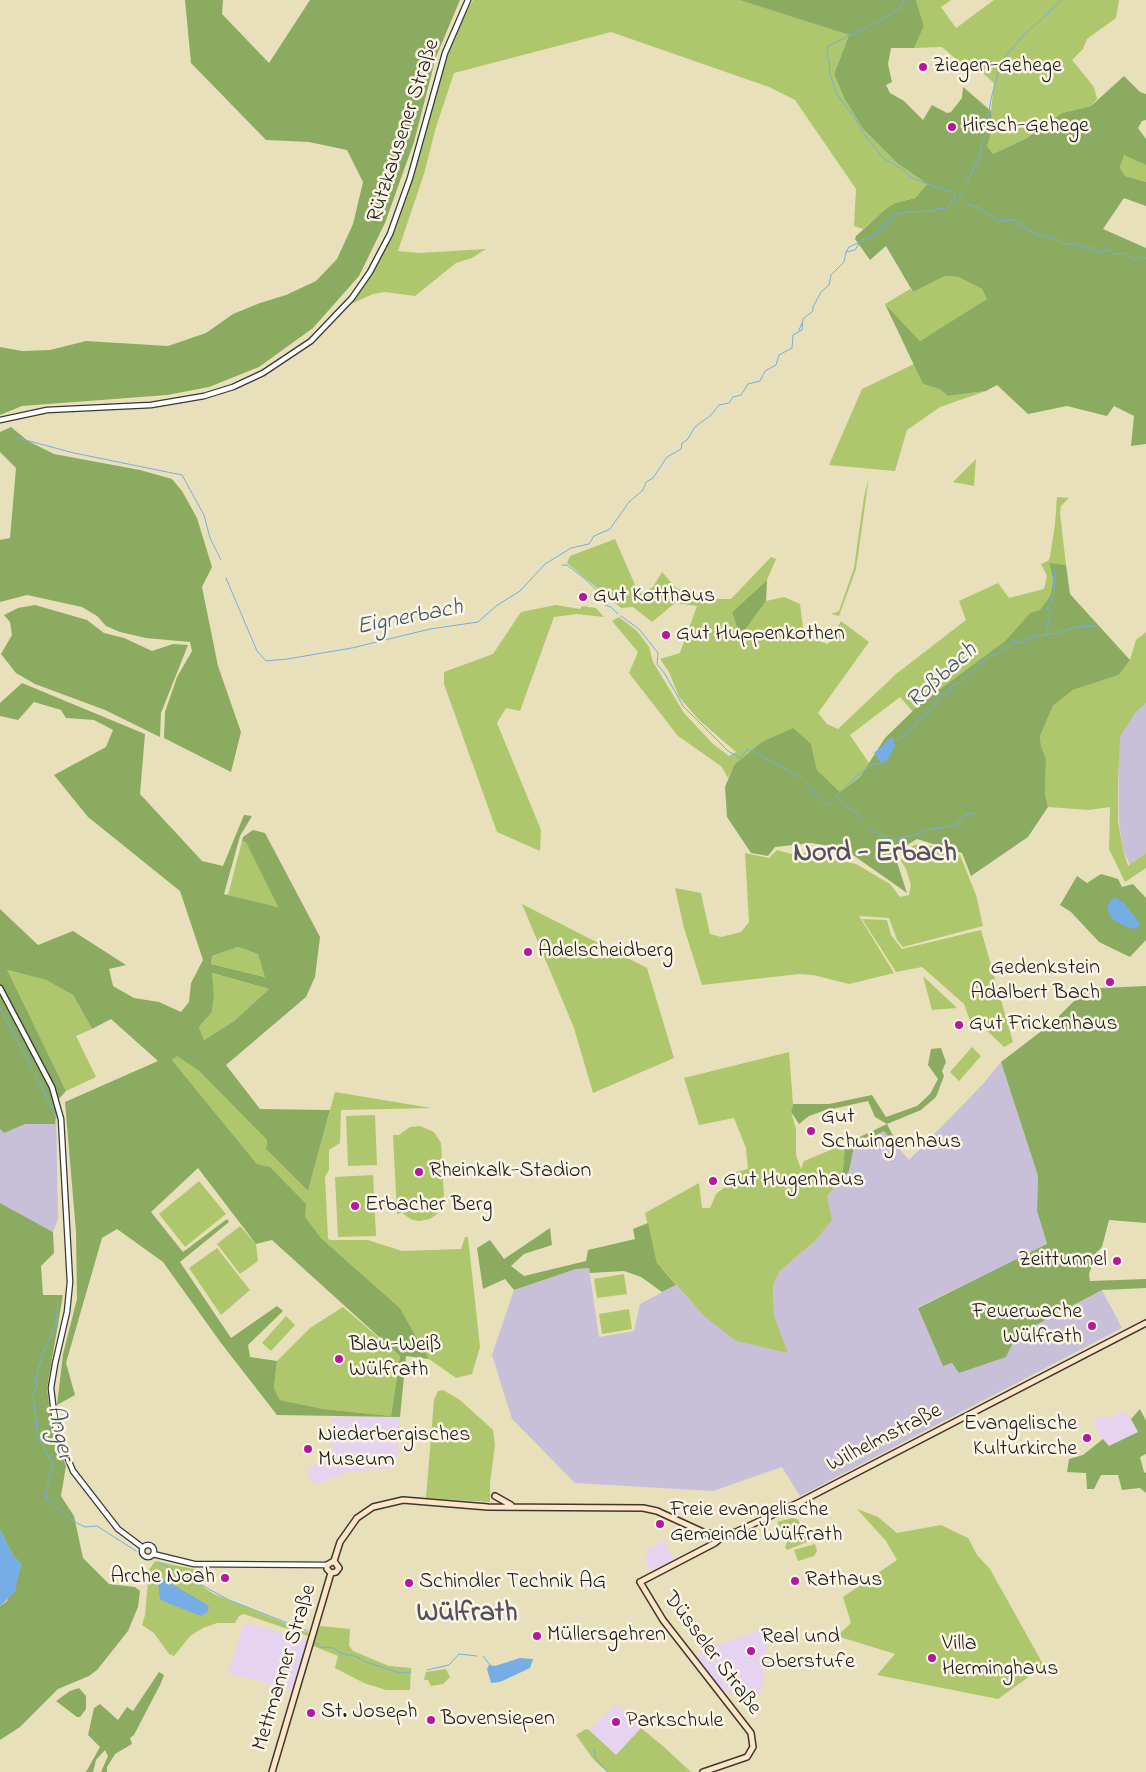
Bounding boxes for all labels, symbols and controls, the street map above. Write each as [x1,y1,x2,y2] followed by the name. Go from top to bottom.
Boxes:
[363,36,447,226] street label: Rützkausener Straße
[933,54,1062,80] place label: Ziegen-Gehege
[917,61,929,73] marker: Ziegen-Gehege
[962,114,1089,140] place label: Hirsch-Gehege
[946,121,958,133] marker: Hirsch-Gehege
[593,584,715,610] place label: Gut Kotthaus
[577,591,589,603] marker: Gut Kotthaus
[355,595,465,643] water label: Eignerbach
[676,622,845,648] place label: Gut Huppenkothen
[660,629,672,641] marker: Gut Huppenkothen
[902,638,984,716] water label: Roßbach
[793,838,957,872] district label: Nord - Erbach
[538,939,673,965] place label: Adelscheidberg
[522,946,534,958] marker: Adelscheidberg
[970,956,1100,1008] place label: Gedenkstein Adalbert Bach
[1104,976,1116,988] marker: Gedenkstein Adalbert Bach
[969,1012,1118,1038] place label: Gut Frickenhaus
[953,1019,965,1031] marker: Gut Frickenhaus
[821,1105,961,1156] place label: Gut Schwingenhaus
[805,1125,817,1137] marker: Gut Schwingenhaus
[429,1159,591,1185] place label: Rheinkalk-Stadion
[413,1166,425,1178] marker: Rheinkalk-Stadion
[723,1168,864,1194] place label: Gut Hugenhaus
[707,1175,719,1187] marker: Gut Hugenhaus
[365,1193,492,1219] place label: Erbacher Berg
[349,1200,361,1212] marker: Erbacher Berg
[1018,1248,1107,1274] place label: Zeittunnel
[1111,1255,1123,1267] marker: Zeittunnel
[972,1300,1082,1352] place label: Feuerwache Wülfrath
[1086,1320,1098,1332] marker: Feuerwache Wülfrath
[349,1333,441,1384] place label: Blau-Weiß Wülfrath
[333,1353,345,1365] marker: Blau-Weiß Wülfrath
[823,1399,947,1479] street label: Wilhelmstraße
[38,1403,78,1463] water label: Anger
[964,1412,1077,1464] place label: Evangelische Kulturkirche
[318,1423,470,1474] place label: Niederbergisches Museum
[1081,1432,1093,1444] marker: Evangelische Kulturkirche
[302,1443,314,1455] marker: Niederbergisches Museum
[670,1498,842,1550] place label: Freie evangelische Gemeinde Wülfrath
[654,1518,666,1530] marker: Freie evangelische Gemeinde Wülfrath
[110,1565,215,1591] place label: Arche Noah
[805,1568,882,1594] place label: Rathaus
[419,1570,606,1596] place label: Schindler Technik AG
[219,1572,231,1584] marker: Arche Noah
[789,1575,801,1587] marker: Rathaus
[403,1577,415,1589] marker: Schindler Technik AG
[248,1582,324,1754] street label: Mettmanner Straße
[656,1587,766,1721] street label: Düsseler Straße
[417,1598,517,1632] district label: Wülfrath
[547,1623,666,1649] place label: Müllersgehren
[761,1625,855,1676] place label: Real und Oberstufe
[531,1630,543,1642] marker: Müllersgehren
[942,1632,1058,1684] place label: Villa Herminghaus
[745,1645,757,1657] marker: Real und Oberstufe
[926,1652,938,1664] marker: Villa Herminghaus
[321,1700,417,1726] place label: St. Joseph
[305,1707,317,1719] marker: St. Joseph
[441,1707,555,1733] place label: Bovensiepen
[626,1709,723,1735] place label: Parkschule
[425,1714,437,1726] marker: Bovensiepen
[610,1716,622,1728] marker: Parkschule

